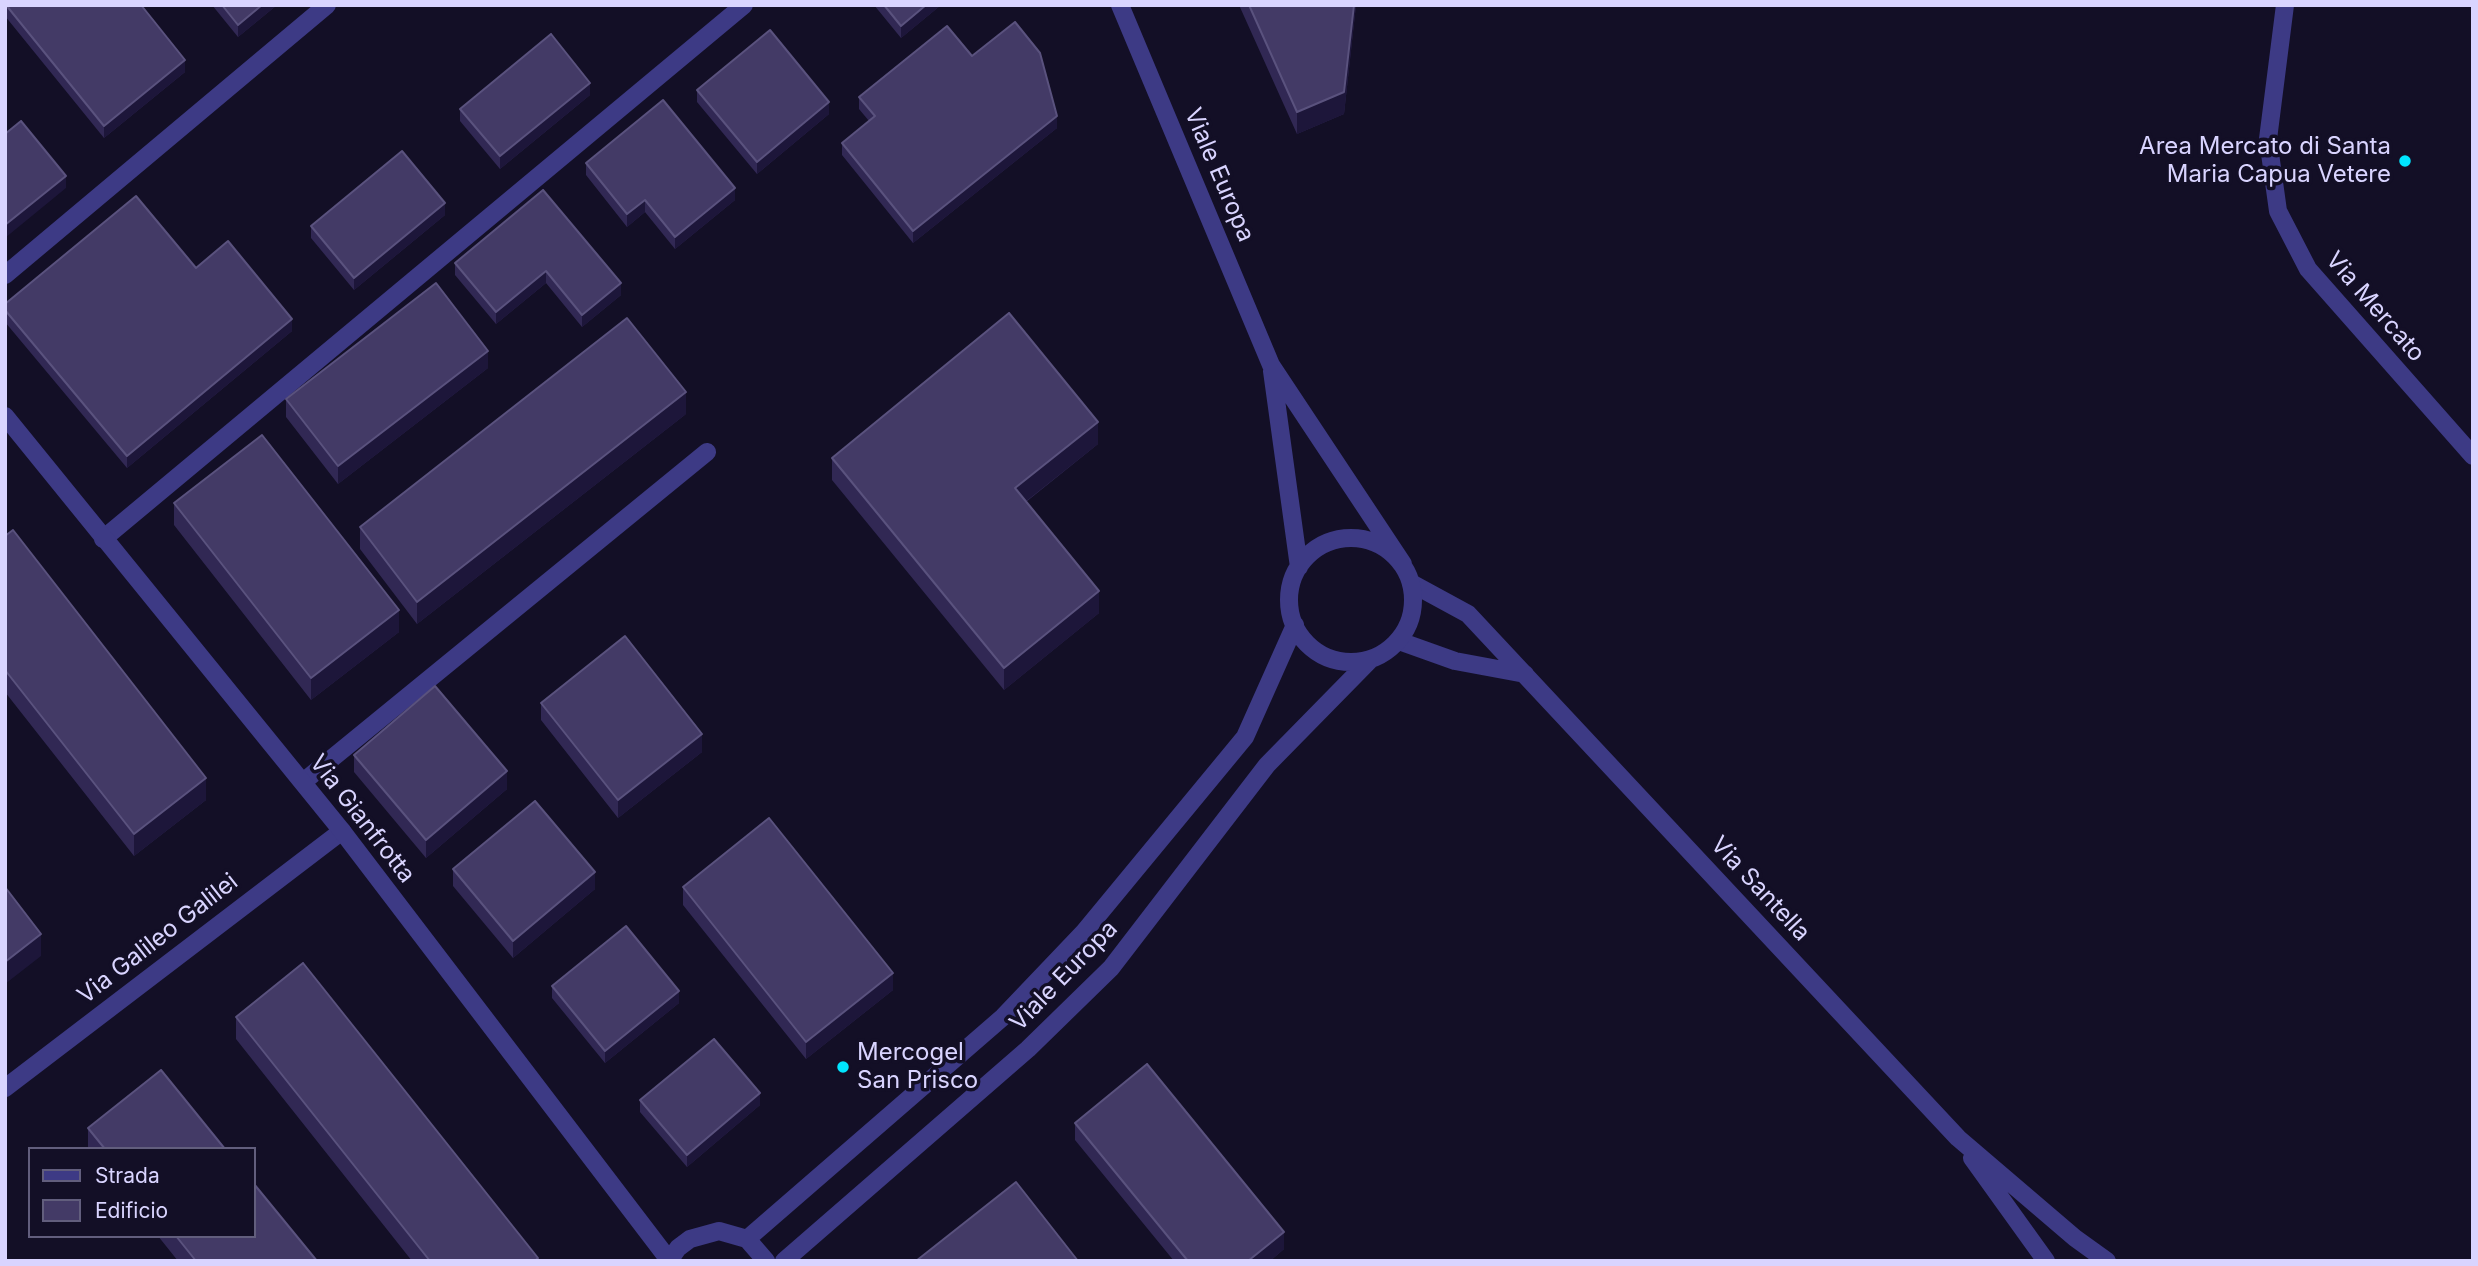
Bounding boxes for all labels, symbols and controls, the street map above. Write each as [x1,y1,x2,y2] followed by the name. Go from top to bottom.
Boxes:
[1178,104,1260,246] street label: Viale Europa
[2139,133,2391,189] place label: Area Mercato di Santa Maria Capua Vetere
[2397,153,2413,169] marker: Area Mercato di Santa Maria Capua Vetere
[2319,246,2431,368] street label: Via Mercato
[303,749,421,889] street label: Via Gianfrotta
[1704,831,1816,947] street label: Via Santella
[72,868,244,1010] street label: Via Galileo Galilei
[1004,915,1124,1037] street label: Viale Europa
[857,1039,978,1095] place label: Mercogel San Prisco
[835,1059,851,1075] marker: Mercogel San Prisco
[28,1147,256,1238] legend
[95,1163,160,1188] text: Strada
[95,1198,168,1223] text: Edificio

